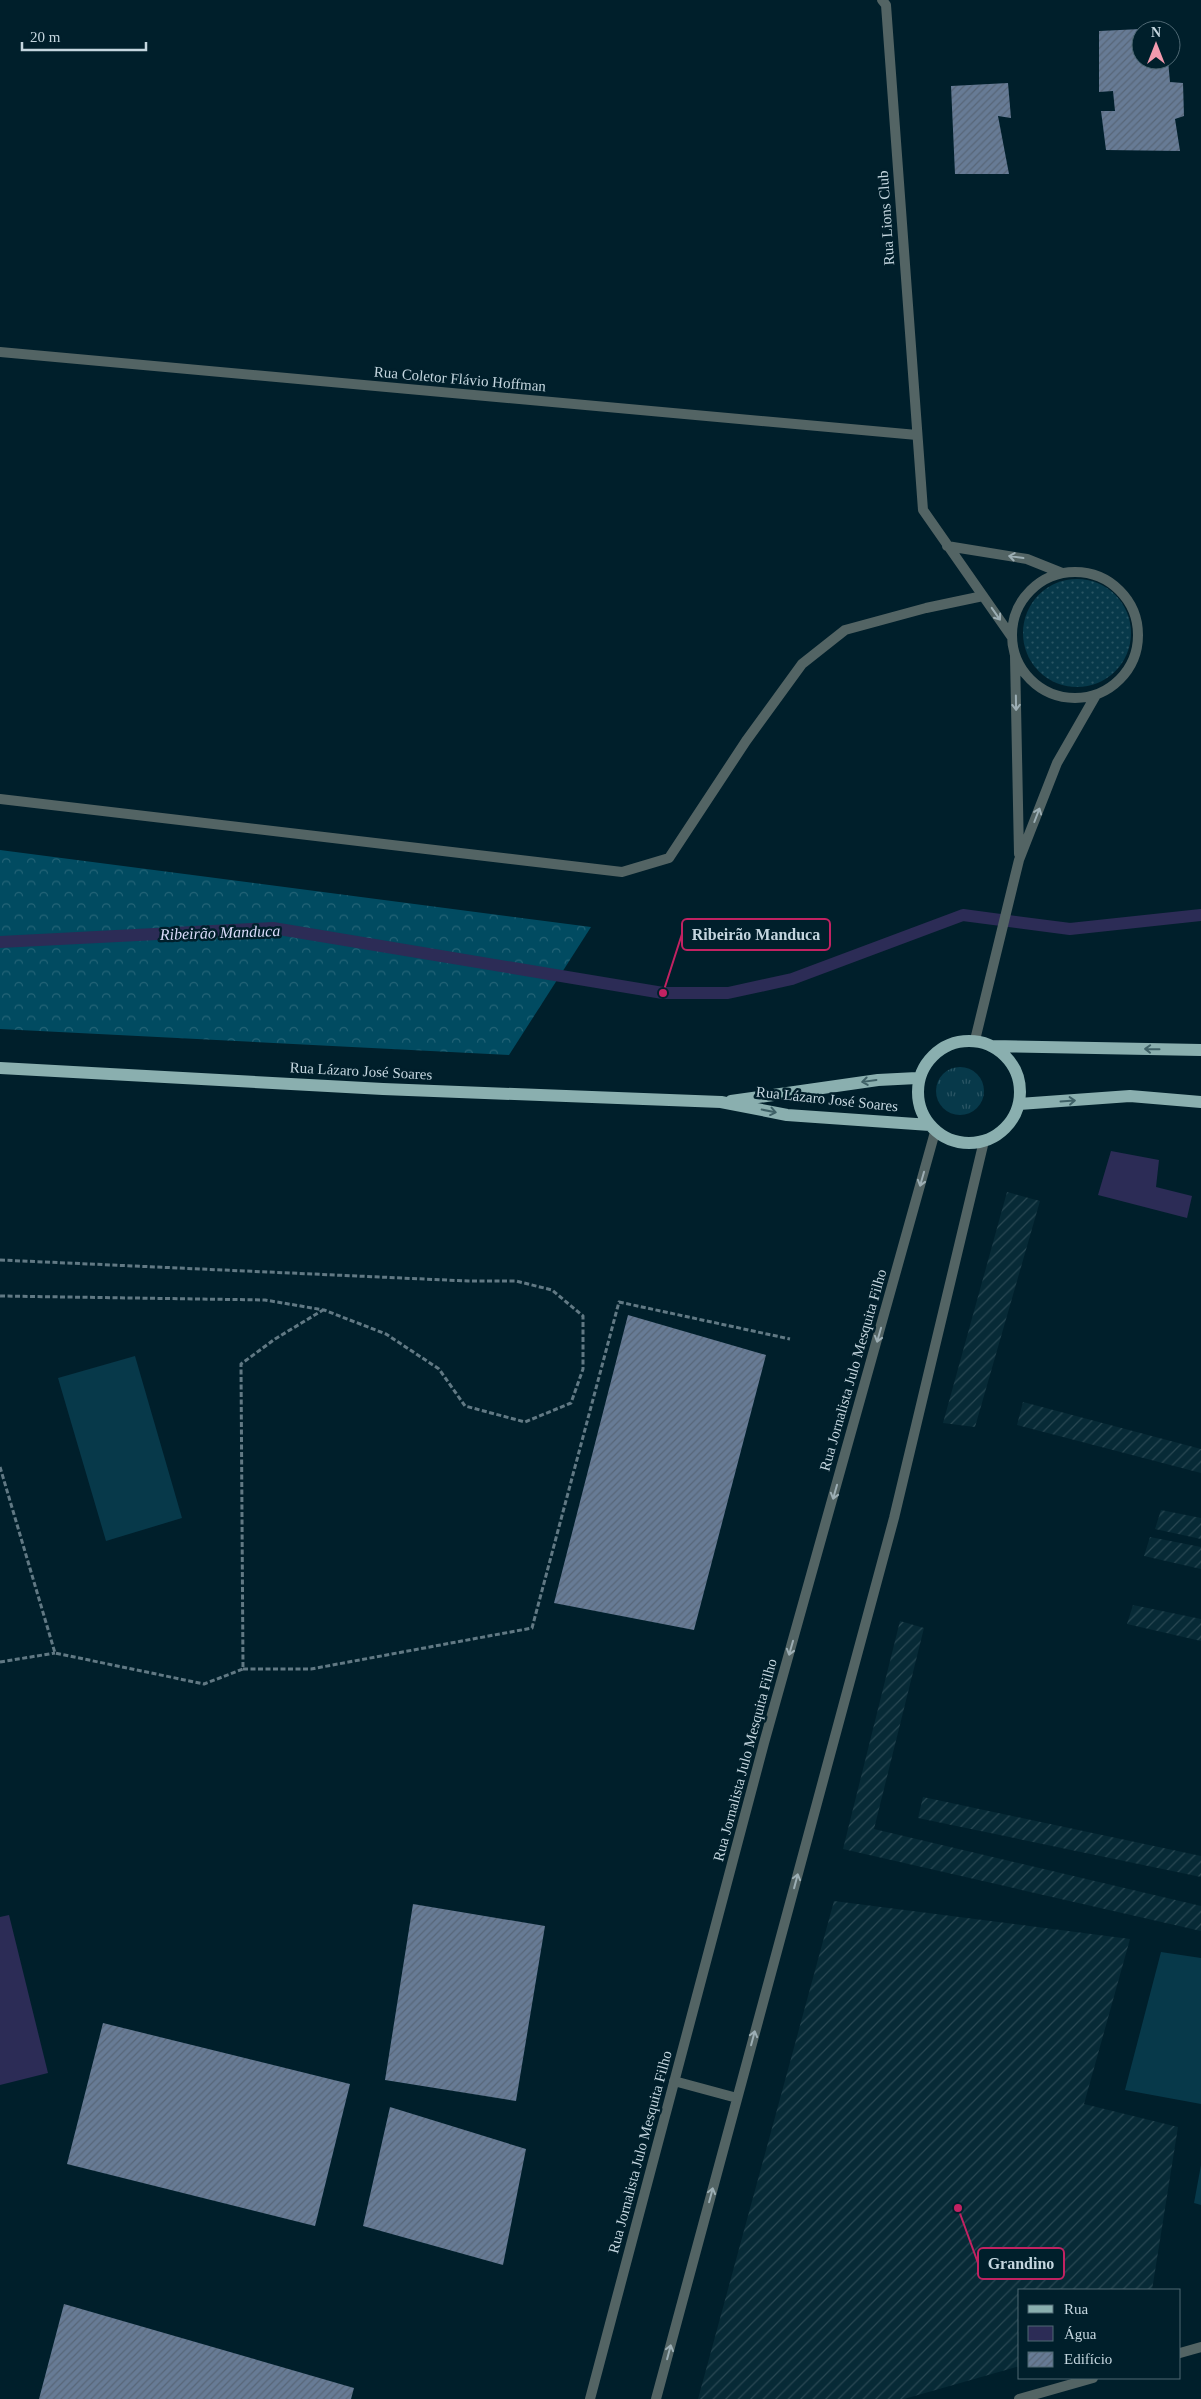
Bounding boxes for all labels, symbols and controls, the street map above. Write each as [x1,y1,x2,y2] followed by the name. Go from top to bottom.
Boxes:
[22,20,146,52] scale bar
[1131,20,1181,70] north arrow
[1151,25,1161,40] text: N
[30,29,61,45] text: 20 m
[875,170,897,266] street label: Rua Lions Club
[373,364,547,395] street label: Rua Coletor Flávio Hoffman
[1009,552,1025,562] one-way arrow
[991,607,1001,621] one-way arrow
[1011,694,1021,710] one-way arrow
[1033,808,1042,823] one-way arrow
[682,919,830,950] callout: Ribeirão Manduca
[159,922,280,943] water label: Ribeirão Manduca
[692,926,820,943] text: Ribeirão Manduca
[1145,1044,1161,1054] one-way arrow
[289,1059,433,1083] street label: Rua Lázaro José Soares
[861,1076,877,1086] one-way arrow
[755,1084,899,1114] street label: Rua Lázaro José Soares
[1060,1096,1076,1105] one-way arrow
[760,1107,776,1117] one-way arrow
[917,1170,927,1186] one-way arrow
[816,1267,890,1473] street label: Rua Jornalista Julo Mesquita Filho
[873,1327,883,1343] one-way arrow
[829,1483,839,1499] one-way arrow
[786,1640,795,1656] one-way arrow
[710,1657,780,1863] street label: Rua Jornalista Julo Mesquita Filho
[792,1874,801,1890] one-way arrow
[749,2031,759,2047] one-way arrow
[605,2049,675,2255] street label: Rua Jornalista Julo Mesquita Filho
[707,2187,716,2203] one-way arrow
[978,2248,1064,2279] callout: Grandino
[988,2255,1054,2272] text: Grandino
[1018,2289,1181,2379] legend
[1064,2301,1089,2317] text: Rua
[1064,2326,1097,2342] text: Água
[665,2344,674,2360] one-way arrow
[1064,2351,1112,2367] text: Edifício

